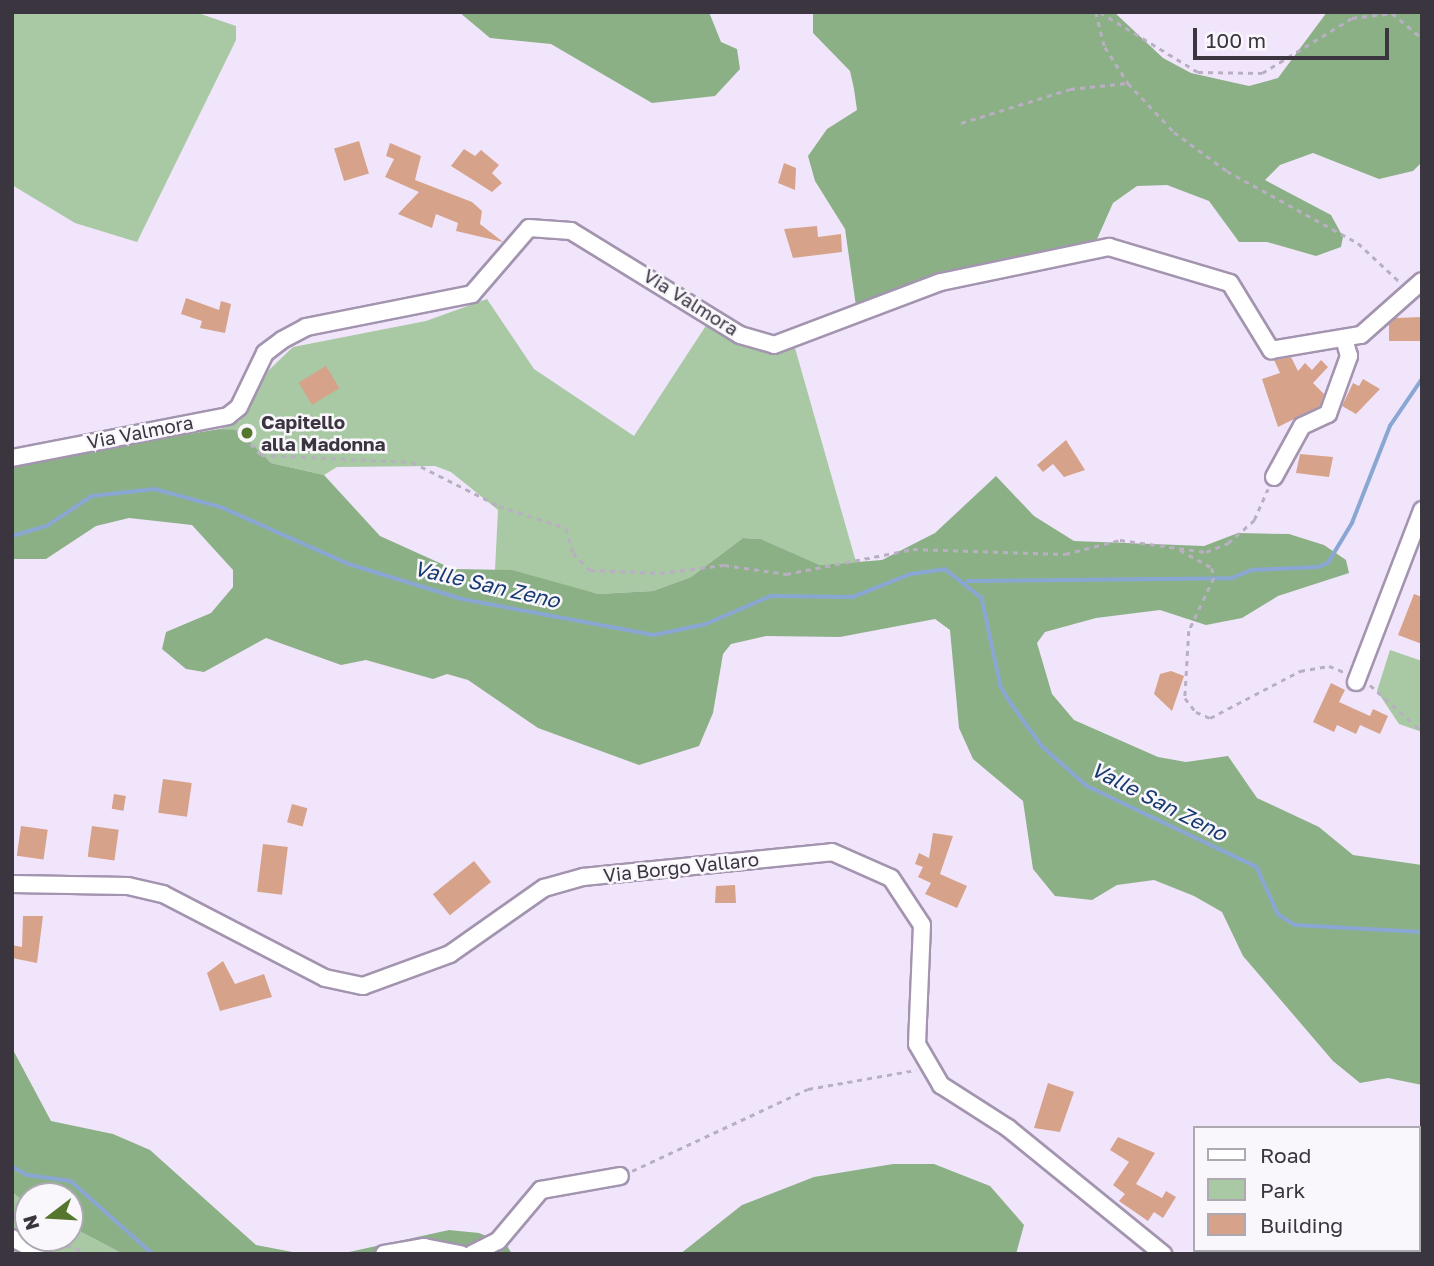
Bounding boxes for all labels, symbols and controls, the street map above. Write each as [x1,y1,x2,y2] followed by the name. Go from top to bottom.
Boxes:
[1196,14,1392,58] scale bar
[1206,27,1266,53] text: 100 m
[639,264,743,340] street label: Via Valmora
[85,411,195,453] street label: Via Valmora
[261,411,386,455] place label: Capitello alla Madonna
[239,425,255,441] marker: Capitello alla Madonna
[412,555,562,613] water label: Valle San Zeno
[1087,756,1231,846] water label: Valle San Zeno
[602,847,760,887] street label: Via Borgo Vallaro
[1192,1126,1420,1252] legend
[1260,1142,1311,1168] text: Road
[1260,1177,1305,1203] text: Park
[14,1182,84,1252] north arrow
[17,1212,43,1233] text: N
[1260,1212,1343,1238] text: Building

